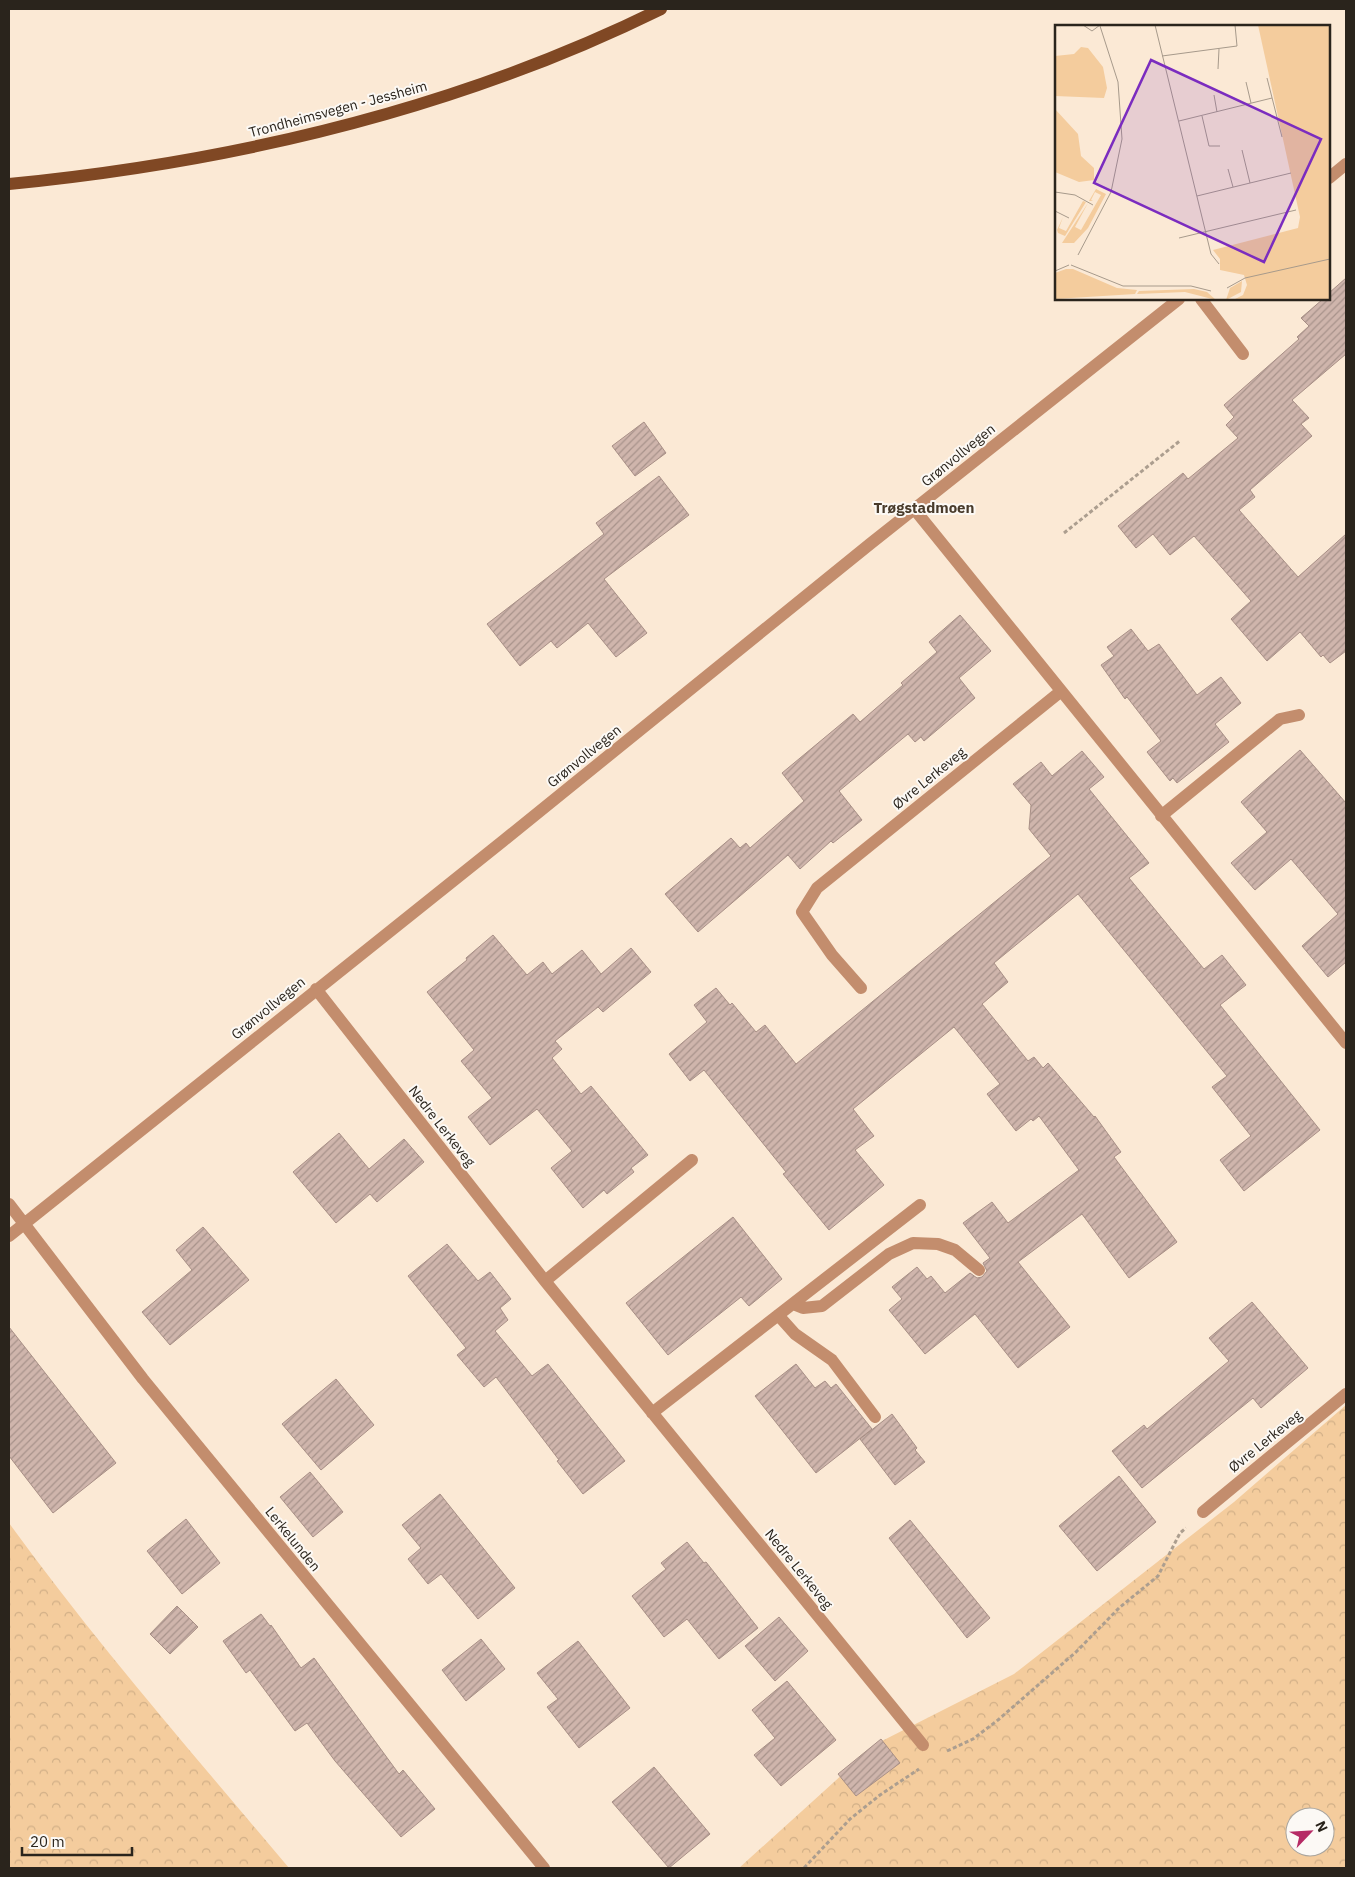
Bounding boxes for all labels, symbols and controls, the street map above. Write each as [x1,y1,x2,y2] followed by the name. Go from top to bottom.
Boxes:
[1055,25,1330,300] inset map
[247,77,429,141] street label: Trondheimsvegen - Jessheim
[917,420,999,490] street label: Grønvollvegen
[873,498,975,517] district label: Trøgstadmoen
[543,721,625,791] street label: Grønvollvegen
[889,743,970,813] street label: Øvre Lerkeveg
[227,973,309,1043] street label: Grønvollvegen
[405,1082,480,1171] street label: Nedre Lerkeveg
[1225,1406,1306,1476] street label: Øvre Lerkeveg
[261,1503,325,1575] street label: Lerkelunden
[761,1525,837,1613] street label: Nedre Lerkeveg
[1285,1807,1335,1857] north arrow
[1311,1818,1332,1835] text: N
[22,1824,132,1856] scale bar
[30,1832,65,1851] text: 20 m

